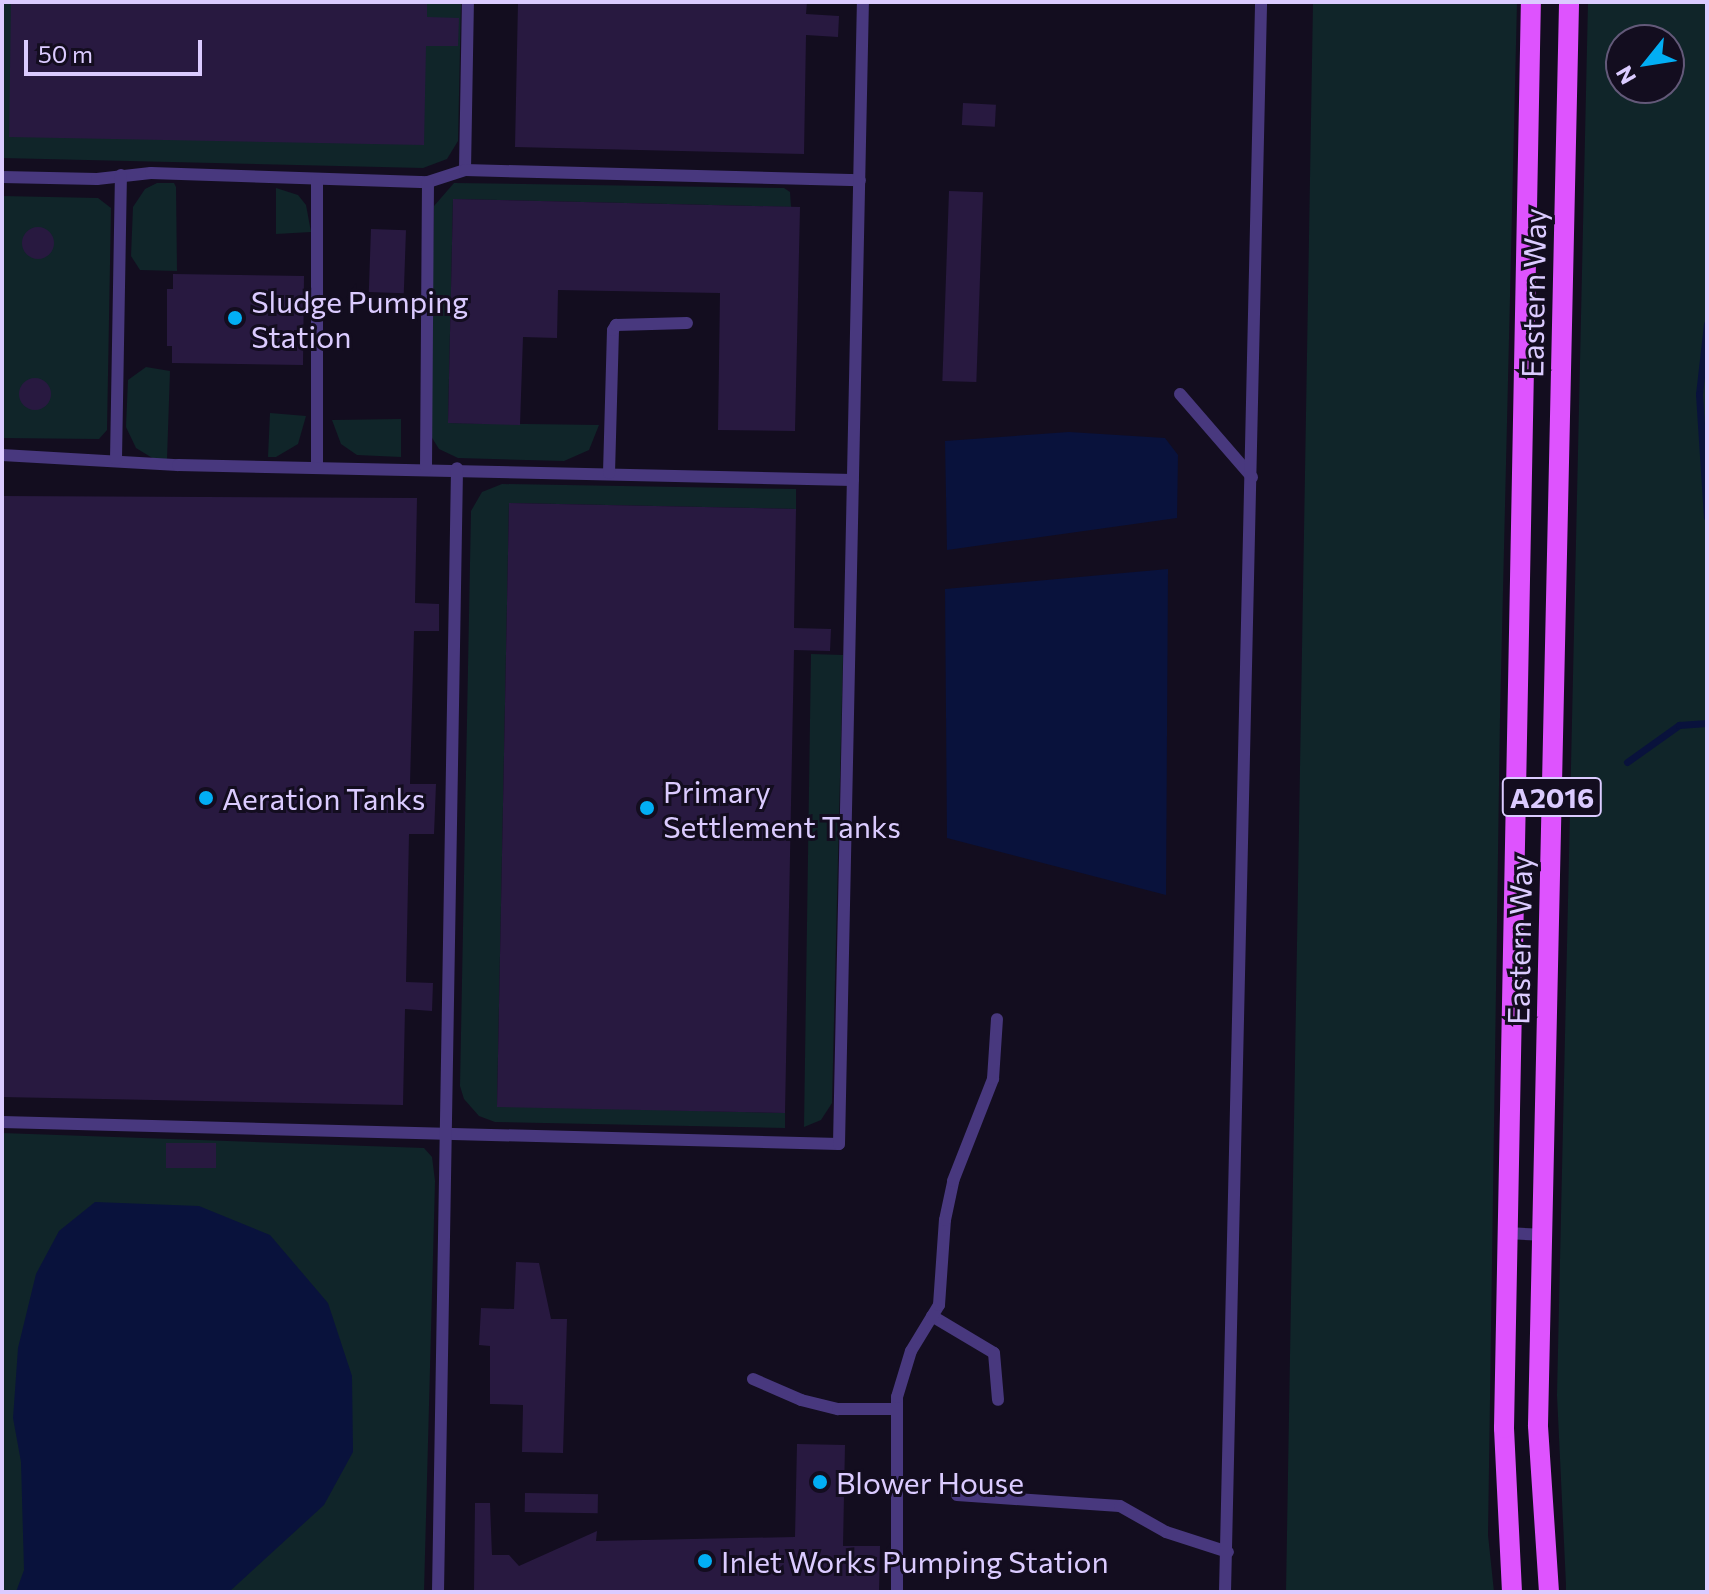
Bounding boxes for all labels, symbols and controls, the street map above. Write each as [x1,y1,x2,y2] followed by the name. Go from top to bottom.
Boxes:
[28,24,206,74] scale bar
[1605,24,1685,104] north arrow
[38,39,93,68] text: 50 m
[1610,61,1641,89] text: N
[1514,208,1552,378] street label: Eastern Way
[251,283,468,354] place label: Sludge Pumping Station
[226,309,244,327] marker: Sludge Pumping Station
[663,773,901,844] place label: Primary Settlement Tanks
[1500,773,1604,821] road number: A2016
[222,780,426,816] place label: Aeration Tanks
[197,789,215,807] marker: Aeration Tanks
[638,799,656,817] marker: Primary Settlement Tanks
[1500,855,1538,1025] street label: Eastern Way
[836,1464,1024,1500] place label: Blower House
[811,1473,829,1491] marker: Blower House
[721,1543,1109,1579] place label: Inlet Works Pumping Station
[696,1552,714,1570] marker: Inlet Works Pumping Station

